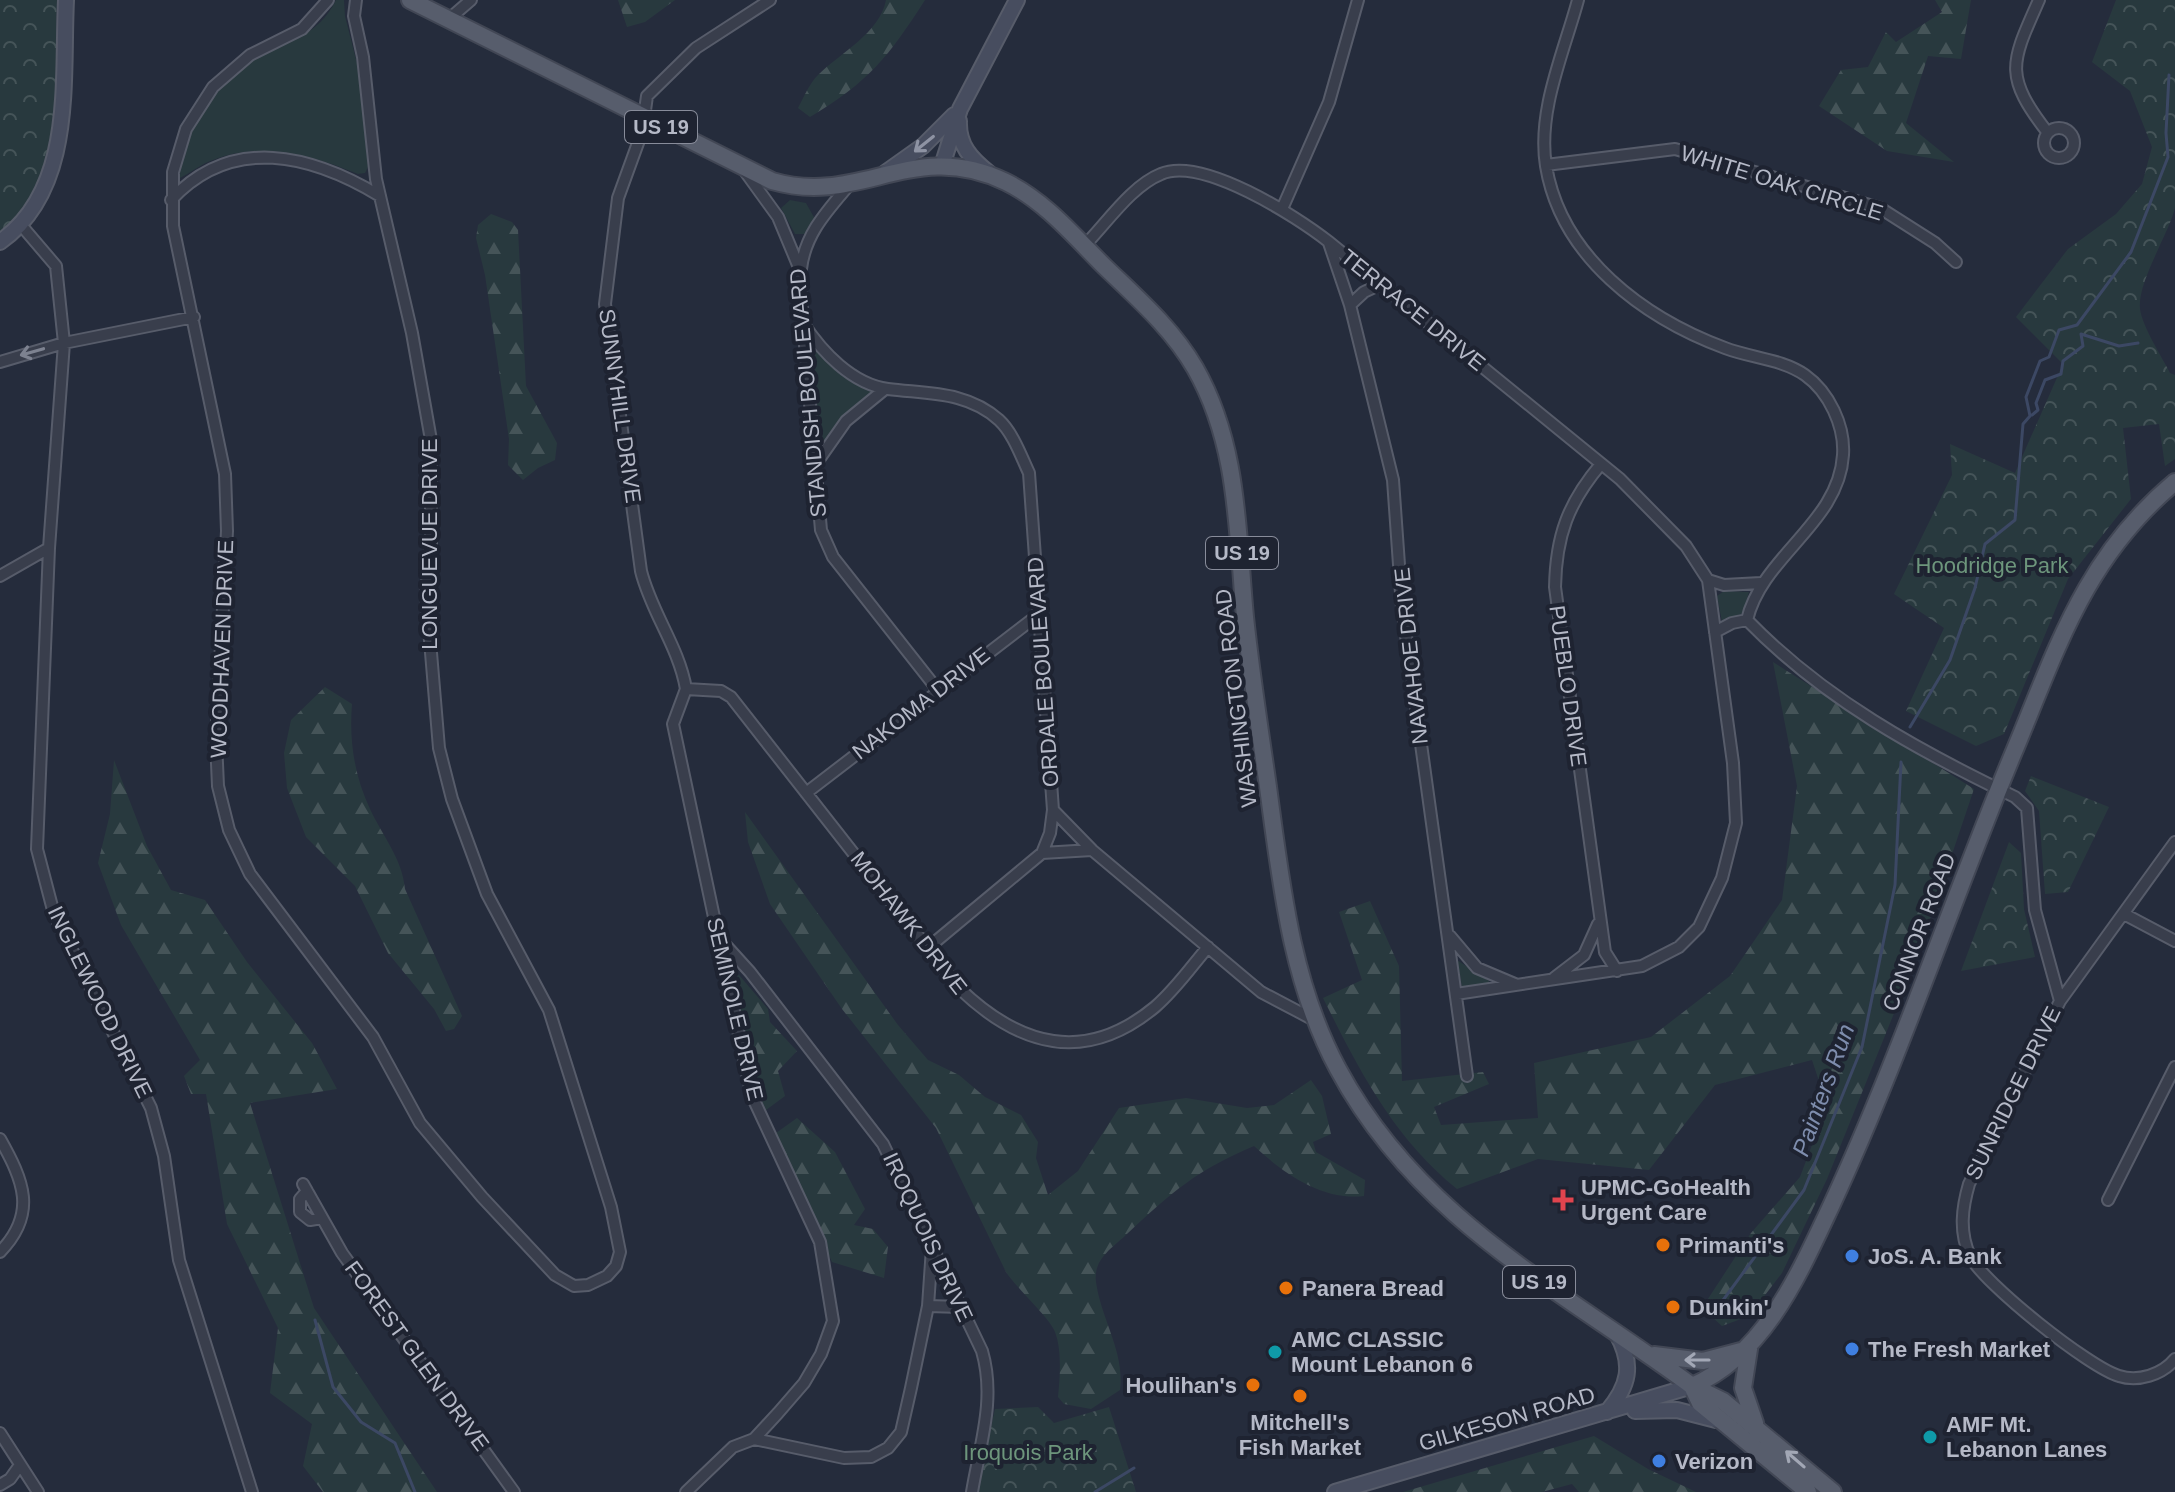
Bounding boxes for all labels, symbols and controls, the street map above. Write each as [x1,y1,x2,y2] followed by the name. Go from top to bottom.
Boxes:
[625,111,697,143] road number: US 19
[914,135,935,153] one-way arrow
[1678,140,1886,226] street label: WHITE OAK CIRCLE
[1336,244,1490,376] street label: TERRACE DRIVE
[785,267,831,519] street label: STANDISH BOULEVARD
[594,307,646,505] street label: SUNNYHILL DRIVE
[19,345,45,360] one-way arrow
[417,438,442,650] street label: LONGUEVUE DRIVE
[1206,537,1278,569] road number: US 19
[206,539,238,759] street label: WOODHAVEN DRIVE
[1916,553,2069,578] park label: Hoodridge Park
[1022,556,1064,788] street label: ORDALE BOULEVARD
[1389,566,1433,746] street label: NAVAHOE DRIVE
[1210,587,1262,809] street label: WASHINGTON ROAD
[1544,604,1592,768] street label: PUEBLO DRIVE
[847,642,995,764] street label: NAKOMA DRIVE
[846,847,972,999] street label: MOHAWK DRIVE
[1877,849,1961,1015] street label: CONNOR ROAD
[43,902,157,1102] street label: INGLEWOOD DRIVE
[702,915,768,1103] street label: SEMINOLE DRIVE
[1960,1002,2066,1184] street label: SUNRIDGE DRIVE
[1787,1020,1859,1160] water label: Painters Run
[878,1149,978,1325] street label: IROQUOIS DRIVE
[1581,1175,1751,1225] place label: UPMC-GoHealth Urgent Care
[1552,1189,1574,1211] marker: UPMC-GoHealth Urgent Care
[1679,1233,1785,1258] place label: Primanti's
[1654,1236,1672,1254] marker: Primanti's
[1868,1244,2002,1269] place label: JoS. A. Bank
[1843,1247,1861,1265] marker: JoS. A. Bank
[340,1256,494,1456] street label: FOREST GLEN DRIVE
[1503,1266,1575,1298] road number: US 19
[1302,1276,1444,1301] place label: Panera Bread
[1277,1279,1295,1297] marker: Panera Bread
[1689,1295,1769,1320] place label: Dunkin'
[1664,1298,1682,1316] marker: Dunkin'
[1291,1327,1473,1377] place label: AMC CLASSIC Mount Lebanon 6
[1868,1337,2051,1362] place label: The Fresh Market
[1843,1340,1861,1358] marker: The Fresh Market
[1266,1343,1284,1361] marker: AMC CLASSIC Mount Lebanon 6
[1684,1352,1711,1368] one-way arrow
[1125,1373,1237,1398] place label: Houlihan's
[1244,1376,1262,1394] marker: Houlihan's
[1416,1382,1598,1456] street label: GILKESON ROAD
[1291,1387,1309,1405] marker: Mitchell's Fish Market
[1239,1410,1362,1460] place label: Mitchell's Fish Market
[1946,1412,2107,1462] place label: AMF Mt. Lebanon Lanes
[1921,1428,1939,1446] marker: AMF Mt. Lebanon Lanes
[963,1440,1094,1465] park label: Iroquois Park
[1675,1449,1753,1474] place label: Verizon
[1786,1450,1806,1468] one-way arrow
[1650,1452,1668,1470] marker: Verizon

